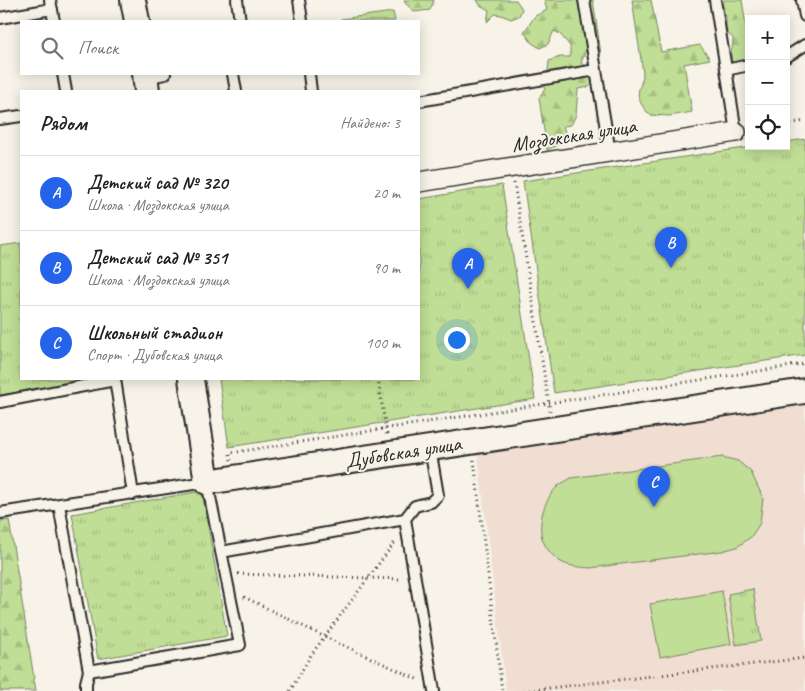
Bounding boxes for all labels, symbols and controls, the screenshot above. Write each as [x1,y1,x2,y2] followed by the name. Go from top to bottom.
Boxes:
[745,15,790,150] map controls
[745,15,790,60] button: +
[20,20,420,75] search box
[38,34,66,62] icon: search
[78,36,118,60] text: Поиск
[745,60,790,105] button: −
[745,105,790,150] button: locate
[40,110,87,136] text: Рядом
[510,112,640,159] street label: Моздокская улица
[340,113,400,133] text: Найдено: 3
[87,171,228,195] text: Детский сад № 320
[52,183,60,203] text: A
[373,183,400,203] text: 20 m
[87,195,229,215] text: Школа · Моздокская улица
[655,227,687,268] pin: B
[87,246,227,270] text: Детский сад № 351
[452,248,484,289] pin: A
[52,258,60,278] text: B
[373,258,400,278] text: 90 m
[87,270,229,290] text: Школа · Моздокская улица
[87,321,222,345] text: Школьный стадион
[444,327,470,353] your location
[52,333,60,353] text: C
[366,333,400,353] text: 100 m
[87,345,222,365] text: Спорт · Дубовская улица
[343,430,465,474] street label: Дубовская улица
[638,466,670,507] pin: C

